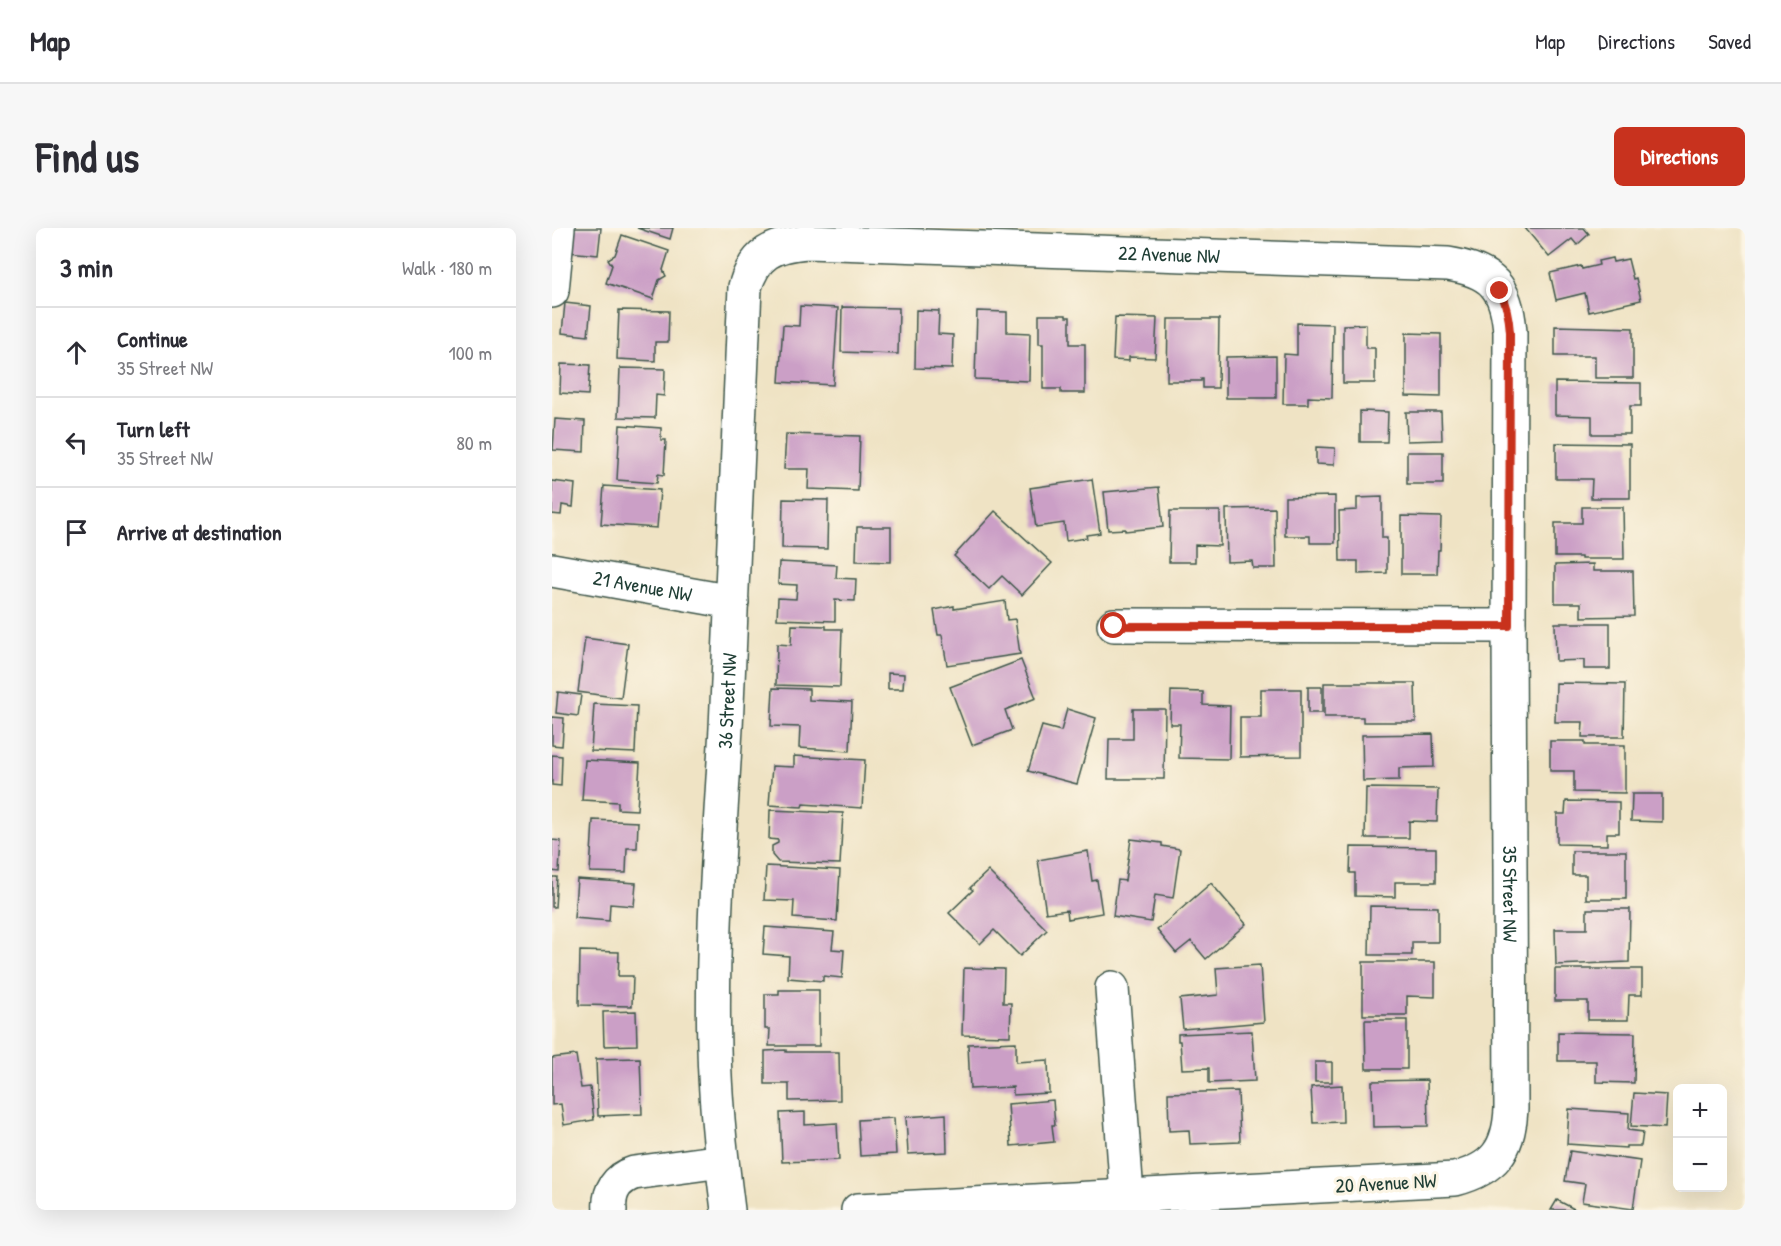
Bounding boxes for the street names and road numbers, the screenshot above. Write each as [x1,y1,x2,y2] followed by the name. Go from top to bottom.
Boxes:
[1118,239,1221,269] street label: 22 Avenue NW
[591,564,695,608] street label: 21 Avenue NW
[711,652,742,750] street label: 36 Street NW
[1497,846,1524,943] street label: 35 Street NW
[1335,1166,1438,1199] street label: 20 Avenue NW

